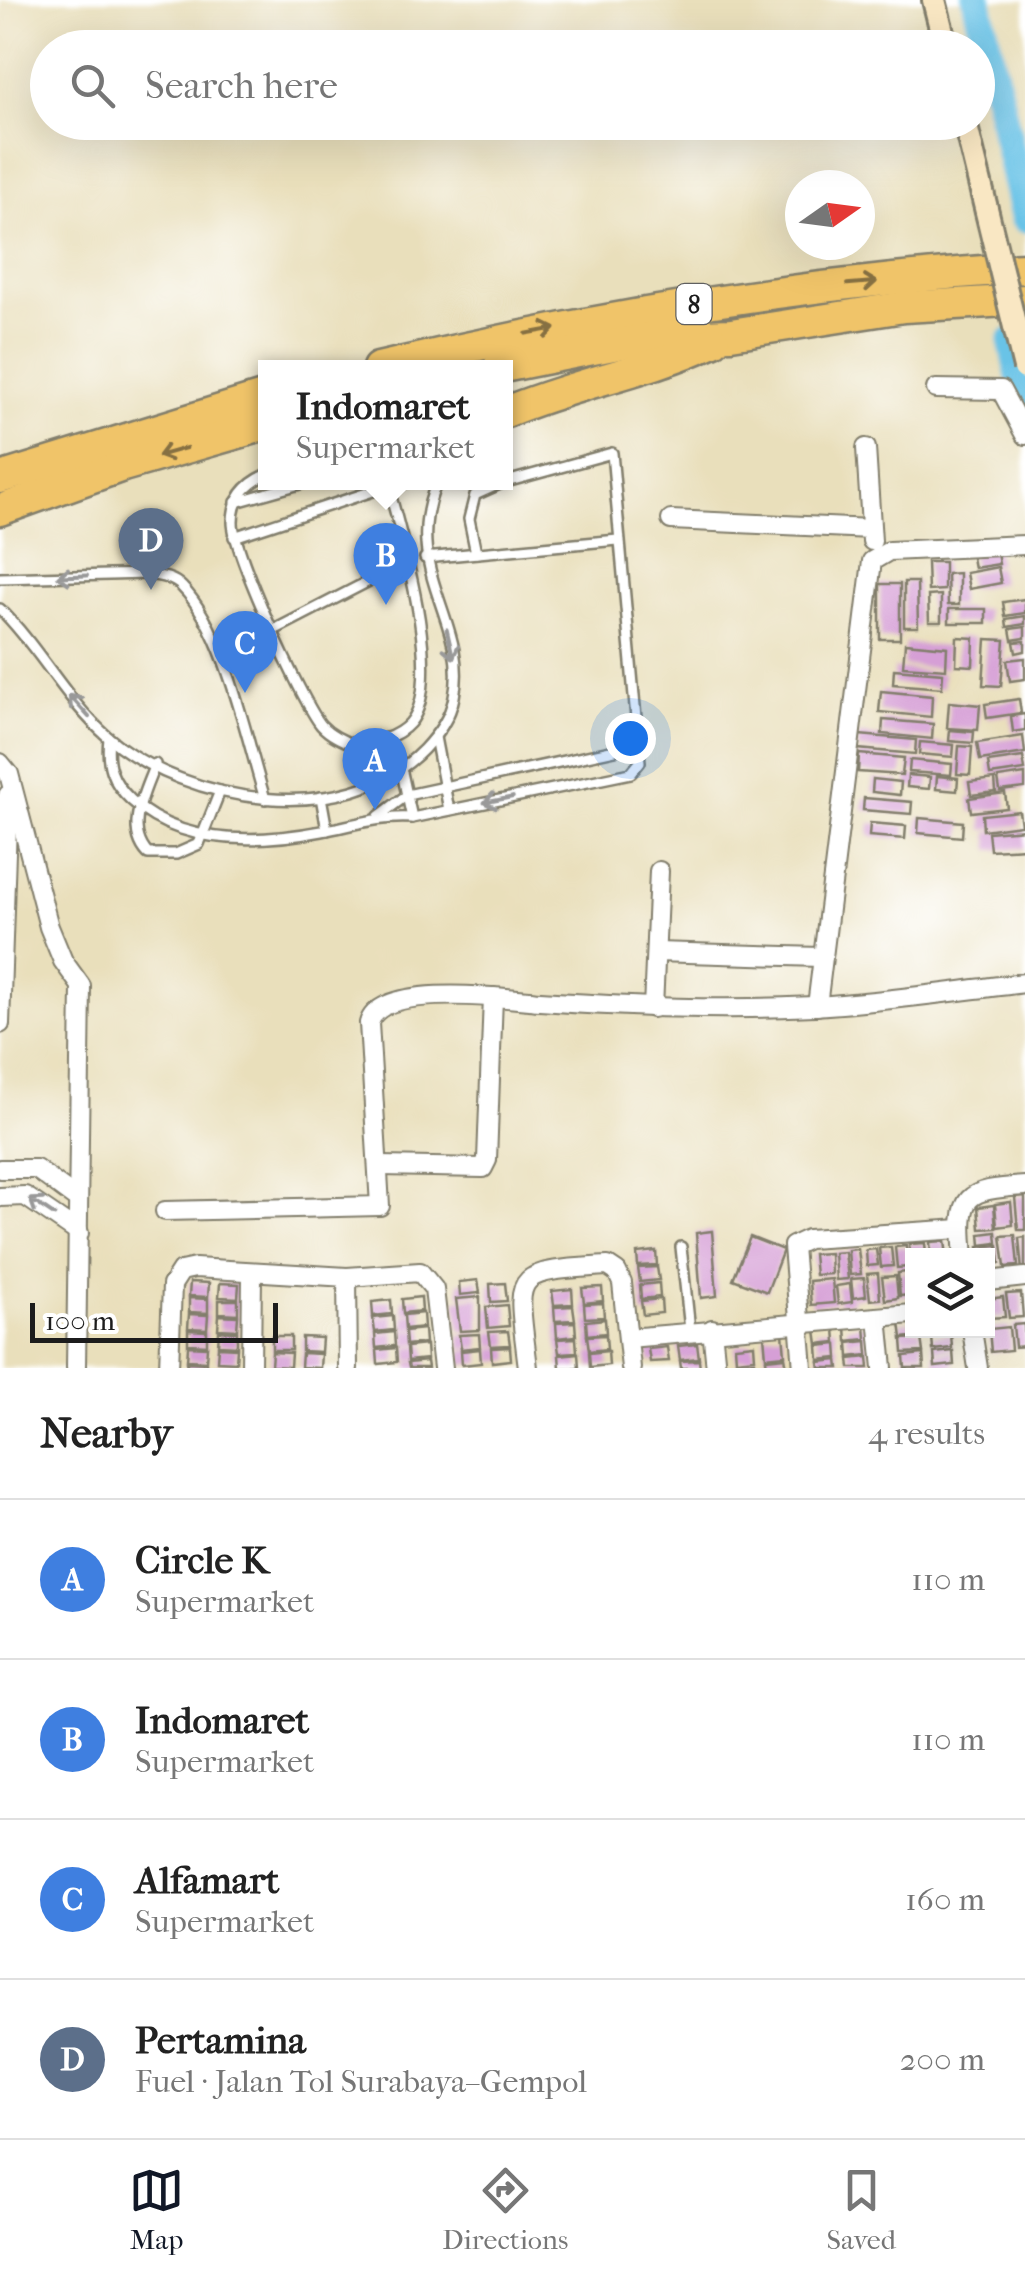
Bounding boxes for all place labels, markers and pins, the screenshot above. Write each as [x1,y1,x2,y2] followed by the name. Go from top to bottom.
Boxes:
[118,508,184,590] pin: D
[354,522,418,605] pin: B
[212,610,278,693] pin: C
[342,728,408,810] pin: A

